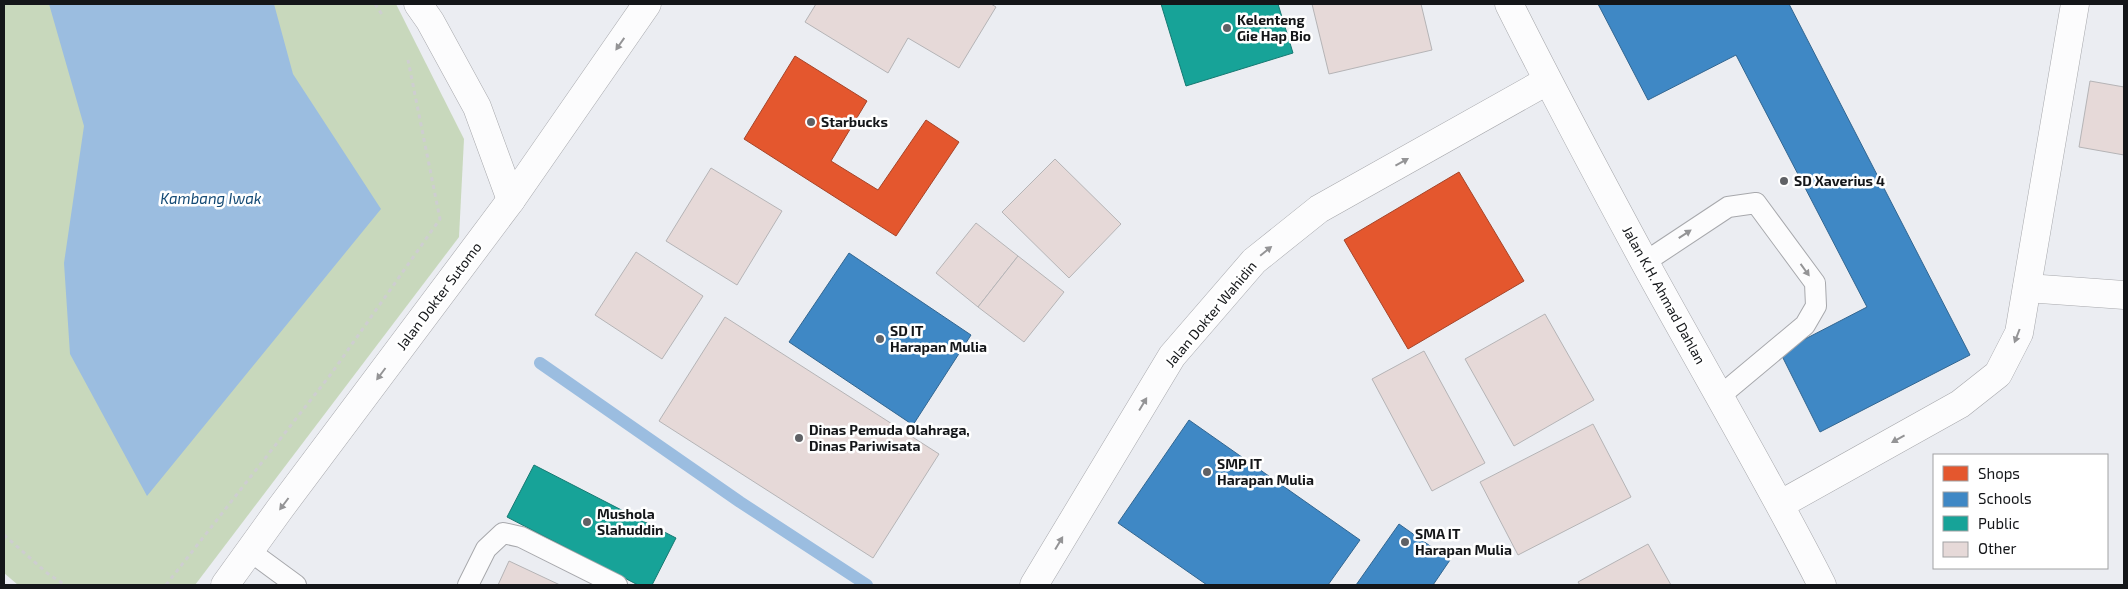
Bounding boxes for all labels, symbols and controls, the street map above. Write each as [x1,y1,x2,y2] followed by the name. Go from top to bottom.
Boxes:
[1237,11,1311,44] place label: Kelenteng Gie Hap Bio
[1221,22,1233,34] marker: Kelenteng Gie Hap Bio
[615,37,625,51] one-way arrow
[821,113,888,130] place label: Starbucks
[805,116,817,128] marker: Starbucks
[1394,158,1409,166] one-way arrow
[1794,172,1885,189] place label: SD Xaverius 4
[1778,175,1790,187] marker: SD Xaverius 4
[160,189,262,207] water label: Kambang Iwak
[1619,223,1710,367] street label: Jalan K.H. Ahmad Dahlan
[1678,229,1691,239] one-way arrow
[393,238,485,353] street label: Jalan Dokter Sutomo
[1259,245,1272,256] one-way arrow
[1161,257,1260,370] street label: Jalan Dokter Wahidin
[1800,263,1810,277] one-way arrow
[890,322,987,355] place label: SD IT Harapan Mulia
[2013,328,2020,343] one-way arrow
[874,333,886,345] marker: SD IT Harapan Mulia
[376,367,386,381] one-way arrow
[1139,398,1148,411] one-way arrow
[809,421,970,454] place label: Dinas Pemuda Olahraga, Dinas Pariwisata
[793,432,805,444] marker: Dinas Pemuda Olahraga, Dinas Pariwisata
[1891,434,1905,443] one-way arrow
[1933,454,2108,569] legend
[1217,455,1314,488] place label: SMP IT Harapan Mulia
[1978,464,2020,482] text: Shops
[1201,466,1213,478] marker: SMP IT Harapan Mulia
[1978,489,2032,507] text: Schools
[278,497,289,510] one-way arrow
[597,505,664,538] place label: Mushola Slahuddin
[1978,514,2019,532] text: Public
[581,516,593,528] marker: Mushola Slahuddin
[1415,525,1512,558] place label: SMA IT Harapan Mulia
[1399,536,1411,548] marker: SMA IT Harapan Mulia
[1055,537,1064,550] one-way arrow
[1978,539,2017,557] text: Other

